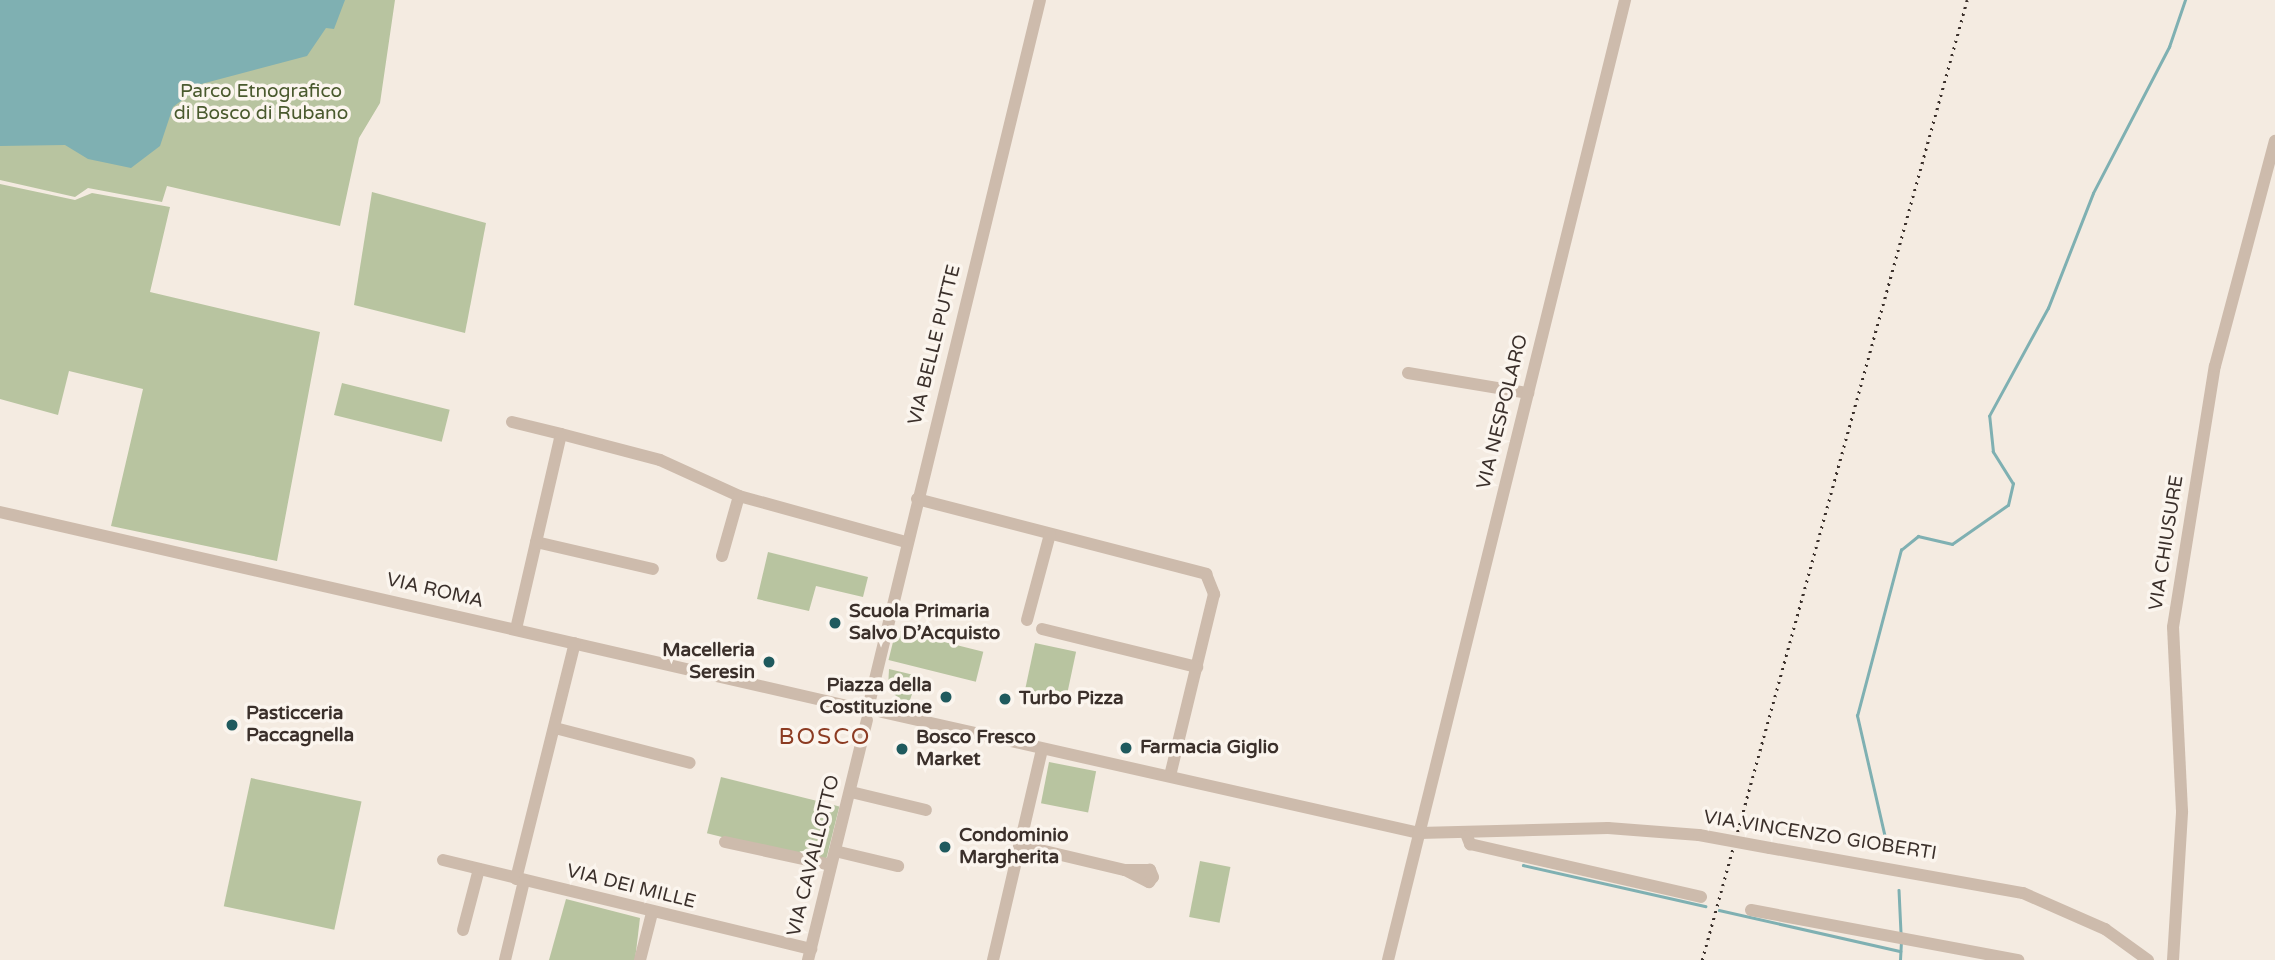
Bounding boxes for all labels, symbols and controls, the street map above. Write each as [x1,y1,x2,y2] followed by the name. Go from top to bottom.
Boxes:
[174,81,348,125] park label: Parco Etnografico di Bosco di Rubano
[904,262,966,428] street label: VIA BELLE PUTTE
[1473,332,1533,492] street label: VIA NESPOLARO
[2145,474,2189,612] street label: VIA CHIUSURE
[384,569,486,613] street label: VIA ROMA
[849,601,1000,645] place label: Scuola Primaria Salvo D’Acquisto
[827,615,843,631] marker: Scuola Primaria Salvo D’Acquisto
[662,640,755,684] place label: Macelleria Seresin
[761,654,777,670] marker: Macelleria Seresin
[820,675,932,719] place label: Piazza della Costituzione
[1019,688,1124,710] place label: Turbo Pizza
[938,689,954,705] marker: Piazza della Costituzione
[997,691,1013,707] marker: Turbo Pizza
[246,703,354,747] place label: Pasticceria Paccagnella
[224,717,240,733] marker: Pasticceria Paccagnella
[779,723,871,751] district label: BOSCO
[916,727,1036,771] place label: Bosco Fresco Market
[1140,737,1279,759] place label: Farmacia Giglio
[1118,740,1134,756] marker: Farmacia Giglio
[894,741,910,757] marker: Bosco Fresco Market
[783,773,845,939] street label: VIA CAVALLOTTO
[1702,806,1938,866] street label: VIA VINCENZO GIOBERTI
[959,825,1069,869] place label: Condominio Margherita
[937,839,953,855] marker: Condominio Margherita
[564,860,698,914] street label: VIA DEI MILLE

